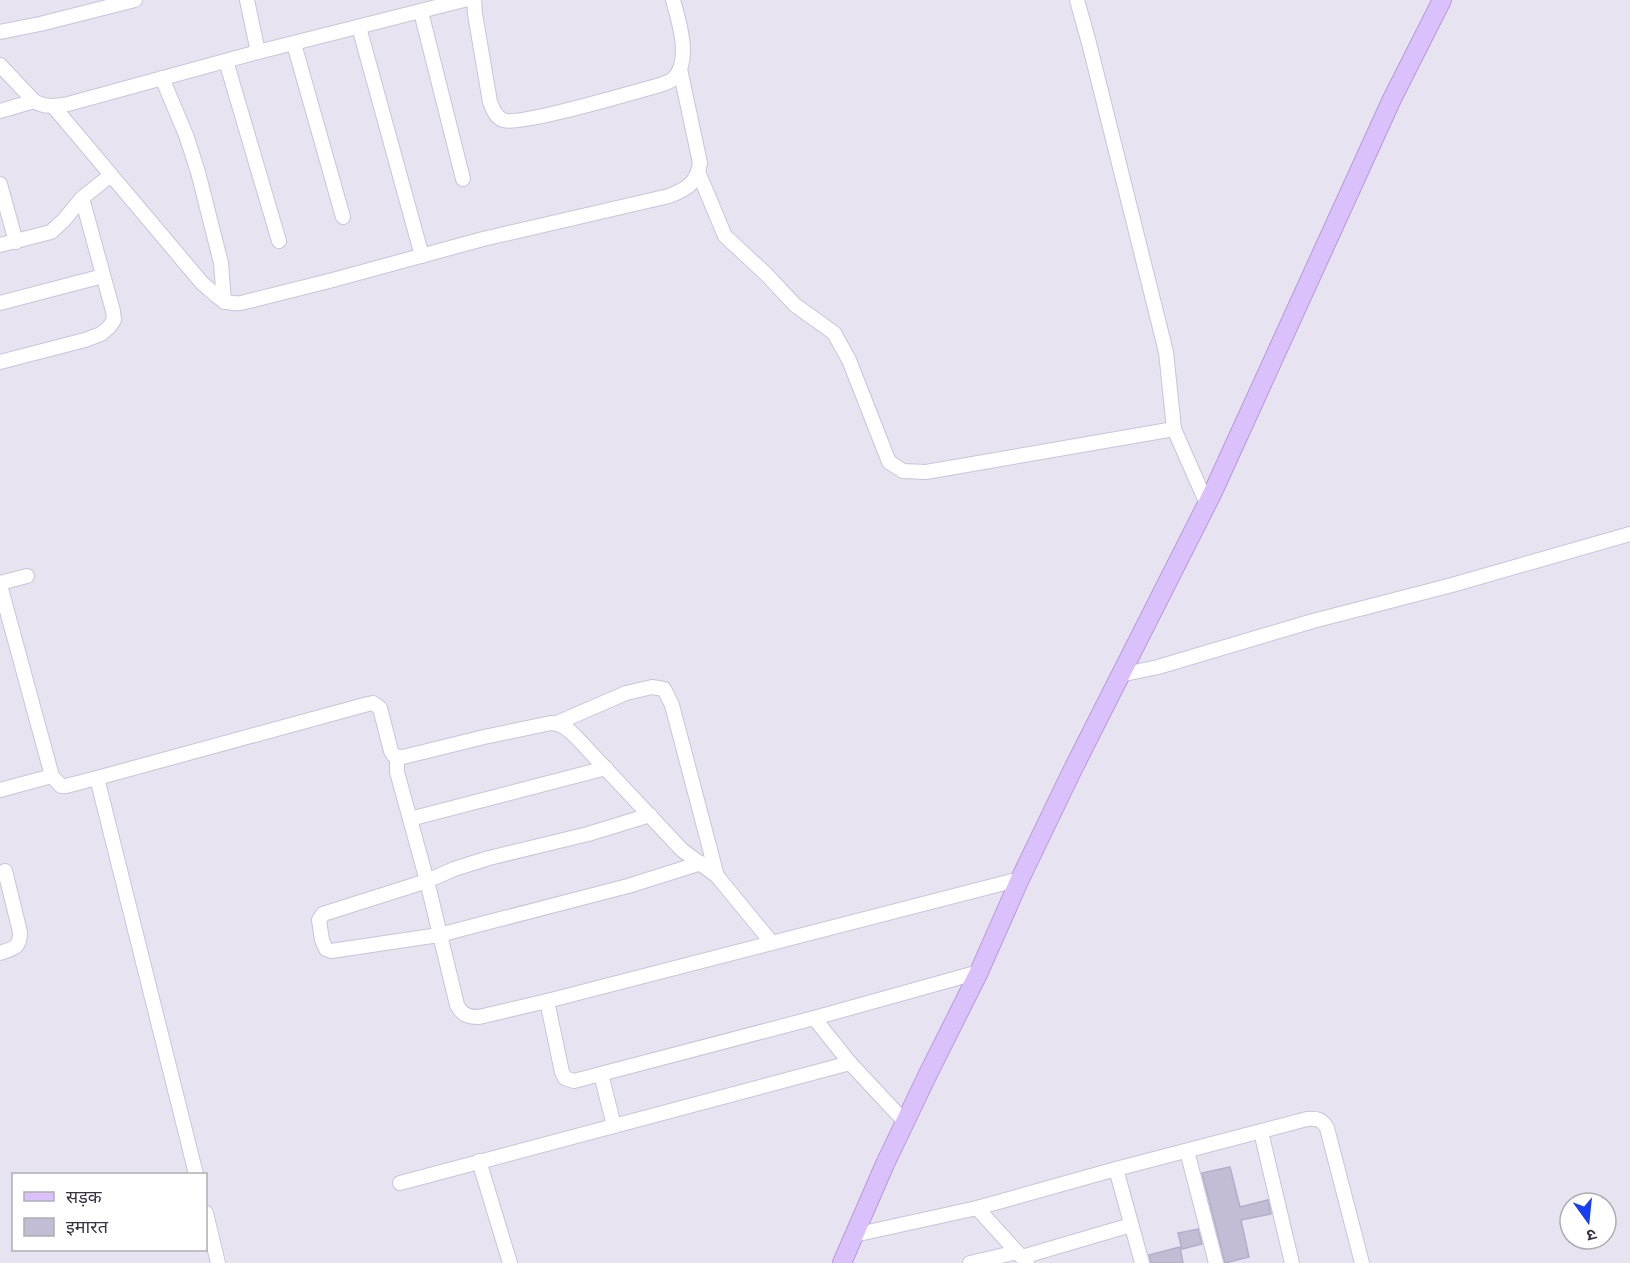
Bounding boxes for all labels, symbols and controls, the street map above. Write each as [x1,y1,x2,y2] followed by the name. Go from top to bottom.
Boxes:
[12,1173,207,1251] legend
[66,1185,103,1208] text: सड़क
[1558,1191,1618,1251] north arrow
[66,1215,109,1238] text: इमारत
[1584,1224,1599,1247] text: उ

